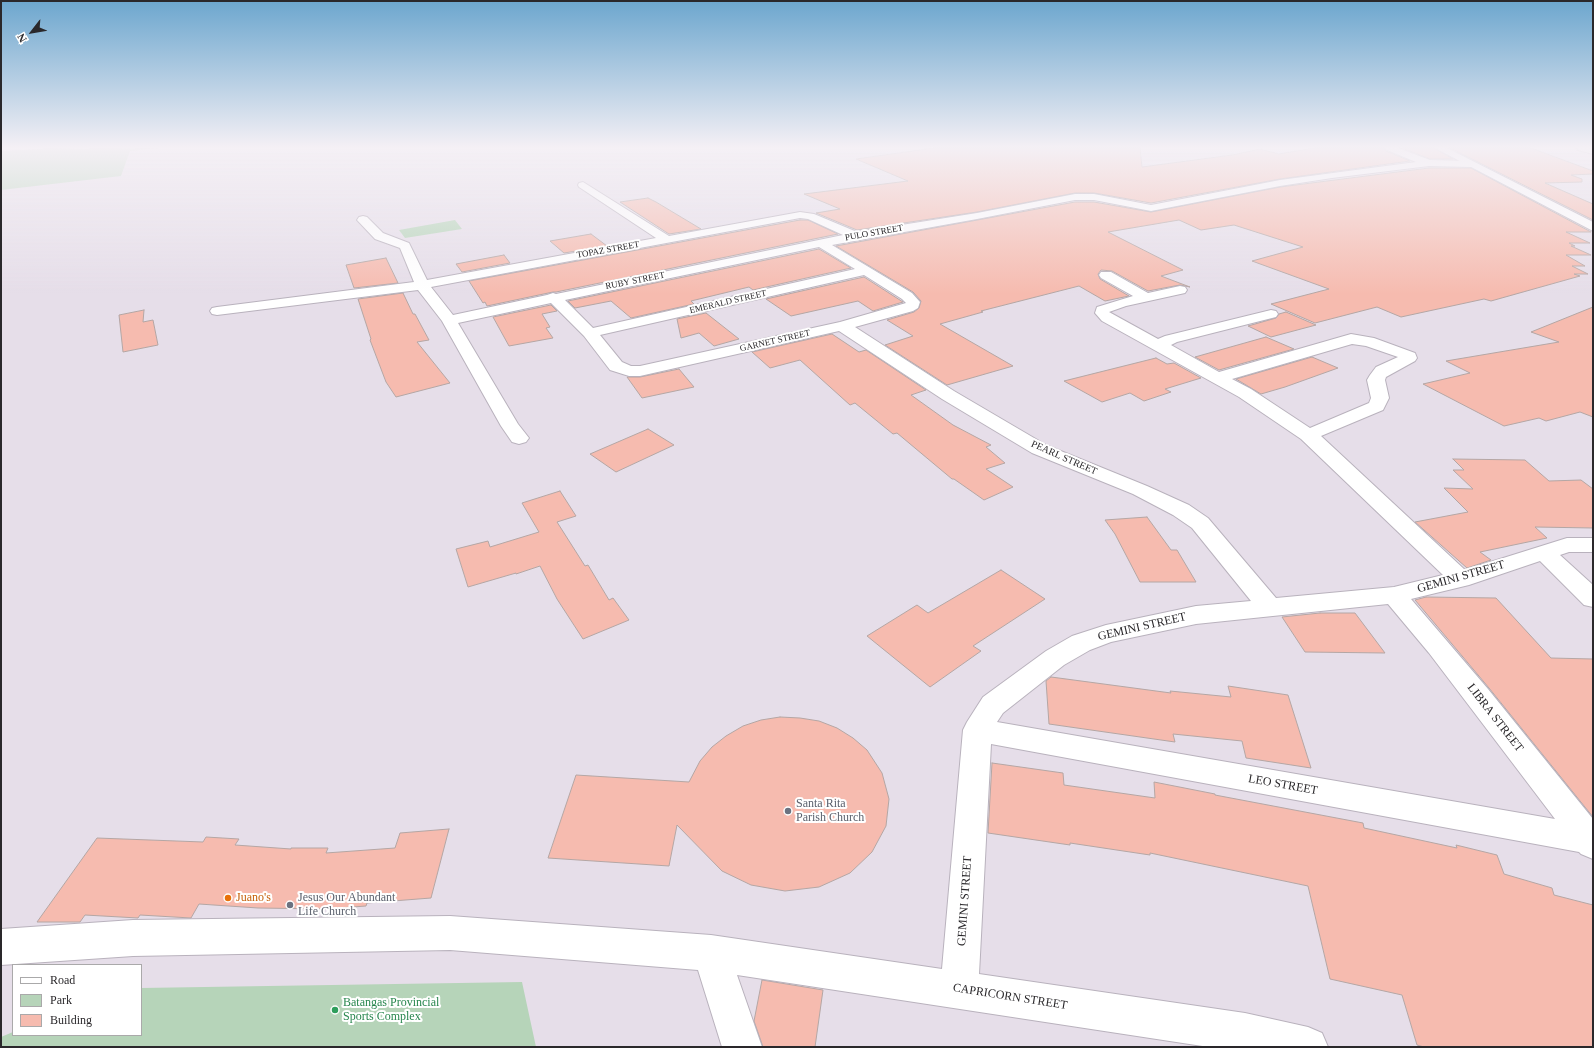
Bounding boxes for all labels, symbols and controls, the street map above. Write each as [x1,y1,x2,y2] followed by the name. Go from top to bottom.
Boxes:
[12,12,52,52] north arrow
[15,32,29,45] text: N
[844,223,904,243] street label: PULO STREET
[576,239,640,261] street label: TOPAZ STREET
[604,270,666,292] street label: RUBY STREET
[688,288,768,316] street label: EMERALD STREET
[739,328,811,354] street label: GARNET STREET
[1029,438,1099,478] street label: PEARL STREET
[1416,558,1506,596] street label: GEMINI STREET
[1096,610,1188,644] street label: GEMINI STREET
[1464,681,1526,755] street label: LIBRA STREET
[1247,772,1319,798] street label: LEO STREET
[796,797,864,825] place label: Santa Rita Parish Church
[783,806,793,816] marker: Santa Rita Parish Church
[955,855,975,947] street label: GEMINI STREET
[236,891,271,905] place label: Juano's
[298,891,395,919] place label: Jesus Our Abundant Life Church
[223,893,233,903] marker: Juano's
[285,900,295,910] marker: Jesus Our Abundant Life Church
[12,964,142,1036] legend
[50,973,75,987] text: Road
[952,981,1068,1013] street label: CAPRICORN STREET
[50,993,72,1007] text: Park
[343,996,439,1024] place label: Batangas Provincial Sports Complex
[330,1005,340,1015] marker: Batangas Provincial Sports Complex
[50,1013,92,1027] text: Building

